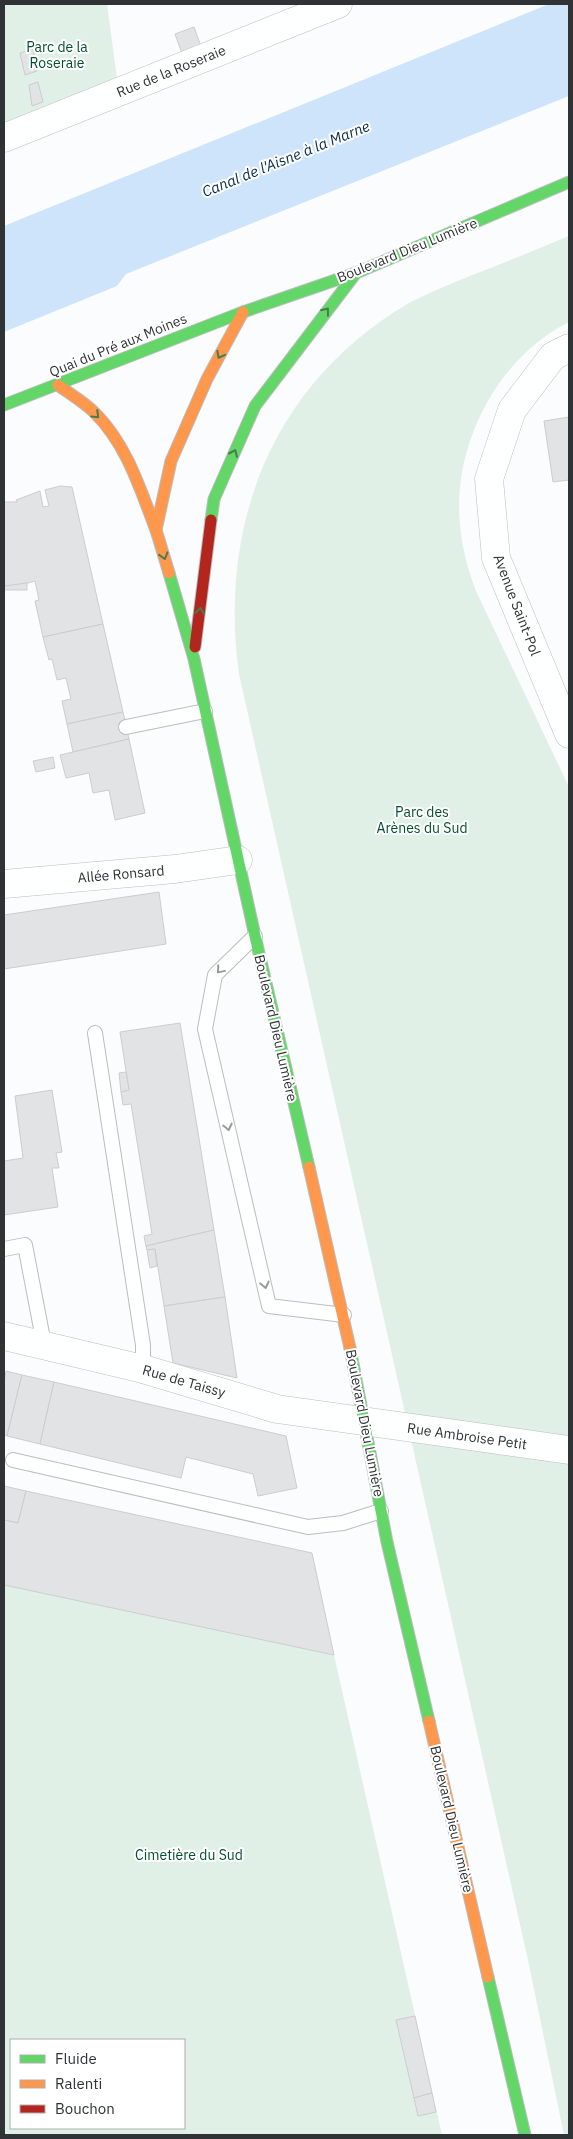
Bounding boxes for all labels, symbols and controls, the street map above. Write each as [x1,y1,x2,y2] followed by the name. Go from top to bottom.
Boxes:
[26,38,88,72] park label: Parc de la Roseraie
[114,41,229,101] street label: Rue de la Roseraie
[199,116,373,201] water label: Canal de l'Aisne à la Marne
[334,213,480,286] street label: Boulevard Dieu Lumière
[321,308,329,317] one-way arrow
[47,309,190,381] street label: Quai du Pré aux Moines
[216,350,226,359] one-way arrow
[91,409,100,418] one-way arrow
[228,449,239,458] one-way arrow
[158,552,168,560] one-way arrow
[489,552,545,658] street label: Avenue Saint-Pol
[194,606,205,614] one-way arrow
[376,803,468,837] park label: Parc des Arènes du Sud
[77,861,165,887] street label: Allée Ronsard
[250,953,302,1103] street label: Boulevard Dieu Lumière
[217,965,226,974] one-way arrow
[222,1123,233,1132] one-way arrow
[259,1281,270,1290] one-way arrow
[342,1348,388,1499] street label: Boulevard Dieu Lumière
[141,1361,227,1401] street label: Rue de Taissy
[406,1419,528,1453] street label: Rue Ambroise Petit
[426,1744,478,1894] street label: Boulevard Dieu Lumière
[135,1846,243,1864] park label: Cimetière du Sud
[10,2039,185,2129] legend
[55,2049,97,2068] text: Fluide
[55,2074,102,2093] text: Ralenti
[55,2099,115,2118] text: Bouchon

